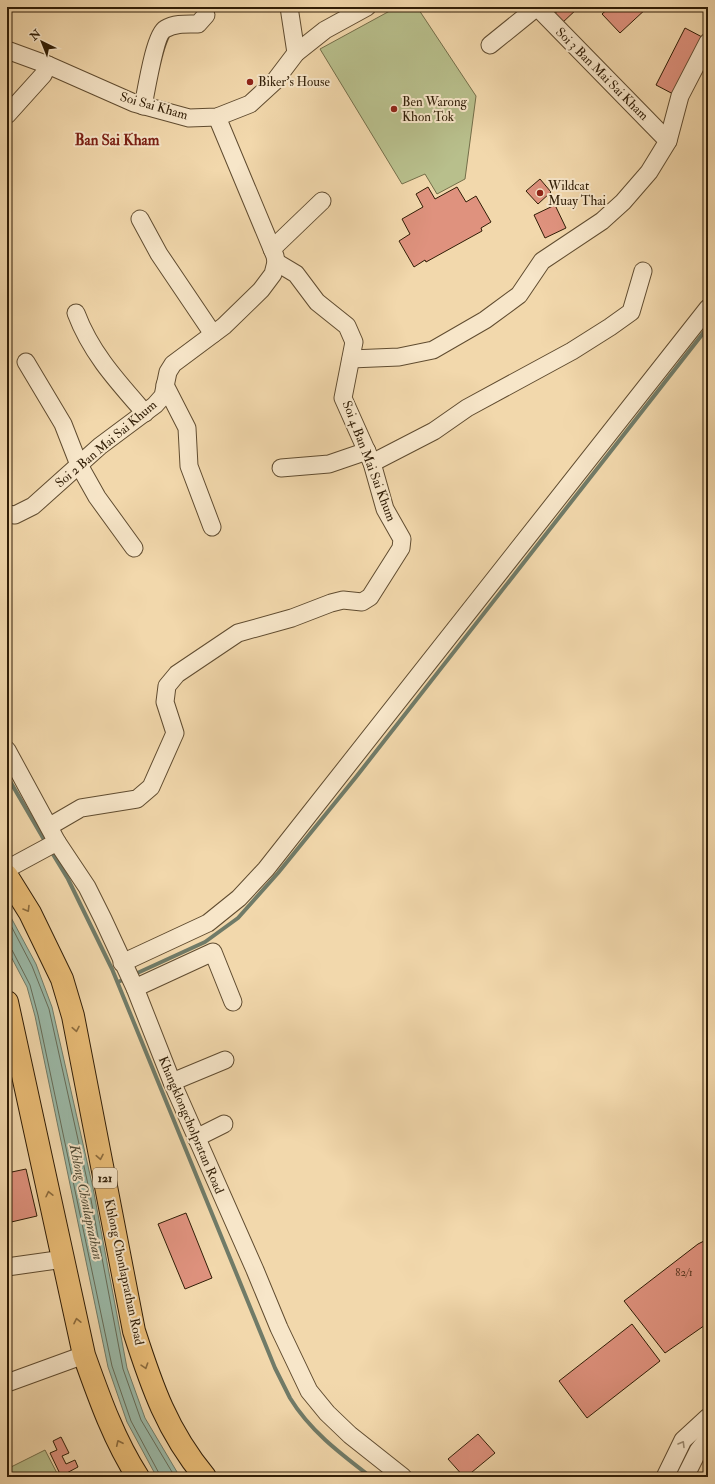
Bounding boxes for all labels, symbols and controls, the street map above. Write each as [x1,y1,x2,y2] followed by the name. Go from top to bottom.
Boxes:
[22,22,62,62] north arrow
[552,24,652,124] street label: Soi 3 Ban Mai Sai Kham
[27,26,44,44] text: N
[258,74,331,90] place label: Biker's House
[245,77,255,87] marker: Biker's House
[118,89,190,123] street label: Soi Sai Kham
[402,94,468,125] place label: Ben Warong Khon Tok
[389,104,399,114] marker: Ben Warong Khon Tok
[75,131,160,150] district label: Ban Sai Kham
[547,178,607,210] place label: Wildcat Muay Thai
[535,188,545,198] marker: Wildcat Muay Thai
[52,397,160,491] street label: Soi 2 Ban Mai Sai Khum
[339,398,399,524] street label: Soi 4 Ban Mai Sai Khum
[23,905,30,912] one-way arrow
[71,1026,79,1032] one-way arrow
[154,1054,227,1197] street label: Khangklongcholpratan Road
[65,1142,107,1262] water label: Khlong Chonlaprathan
[96,1154,104,1160] one-way arrow
[93,1168,117,1188] road number: 121
[45,1191,53,1197] one-way arrow
[100,1197,147,1347] street label: Khlong Chonlaprathan Road
[675,1266,693,1279] house number: 82/1
[73,1318,81,1324] one-way arrow
[140,1362,149,1369] one-way arrow
[116,1440,124,1447] one-way arrow
[678,1441,685,1448] one-way arrow

